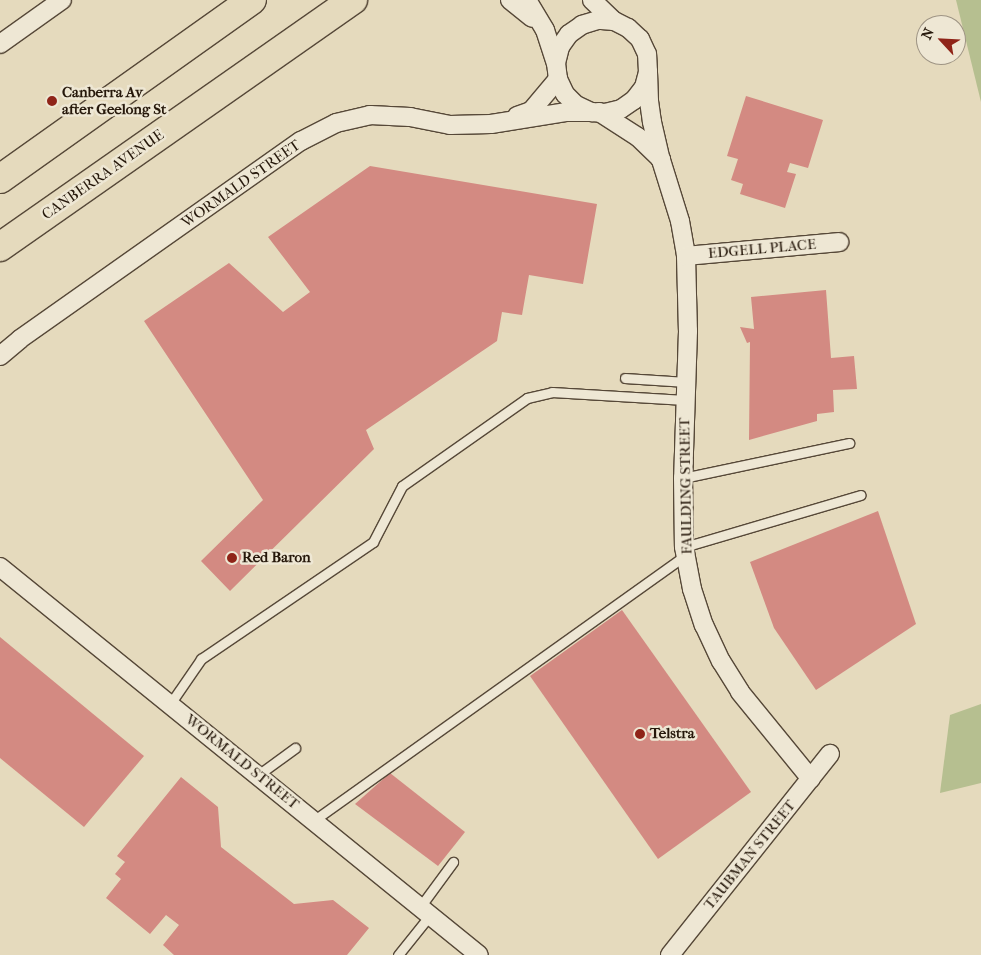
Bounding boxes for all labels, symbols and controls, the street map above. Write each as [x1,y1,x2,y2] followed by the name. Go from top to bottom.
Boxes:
[916,15,966,65] north arrow
[918,25,938,42] text: N
[62,83,166,118] place label: Canberra Av after Geelong St
[46,95,58,107] marker: Canberra Av after Geelong St
[39,126,167,224] street label: CANBERRA AVENUE
[178,136,304,232] street label: WORMALD STREET
[707,235,817,263] street label: EDGELL PLACE
[676,417,696,555] street label: FAULDING STREET
[242,549,311,567] place label: Red Baron
[226,552,238,564] marker: Red Baron
[181,711,303,813] street label: WORMALD STREET
[650,725,695,743] place label: Telstra
[634,728,646,740] marker: Telstra
[700,797,800,913] street label: TAUBMAN STREET

